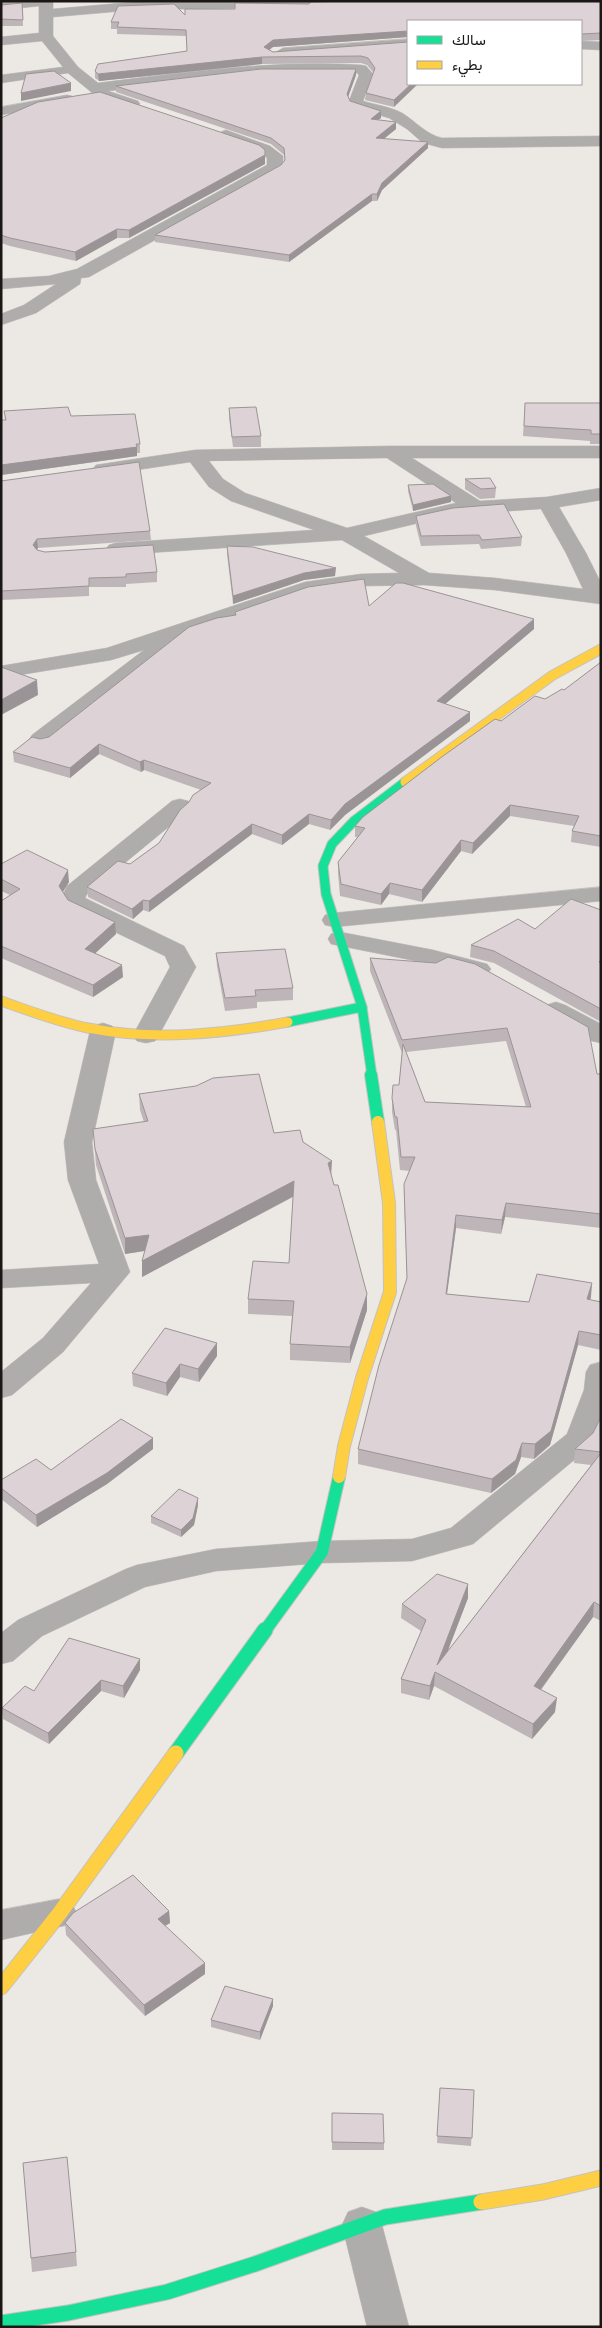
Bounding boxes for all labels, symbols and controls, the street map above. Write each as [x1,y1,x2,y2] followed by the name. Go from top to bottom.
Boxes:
[407,20,582,85] legend
[452,30,486,49] text: سالك
[452,55,482,78] text: بطيء

